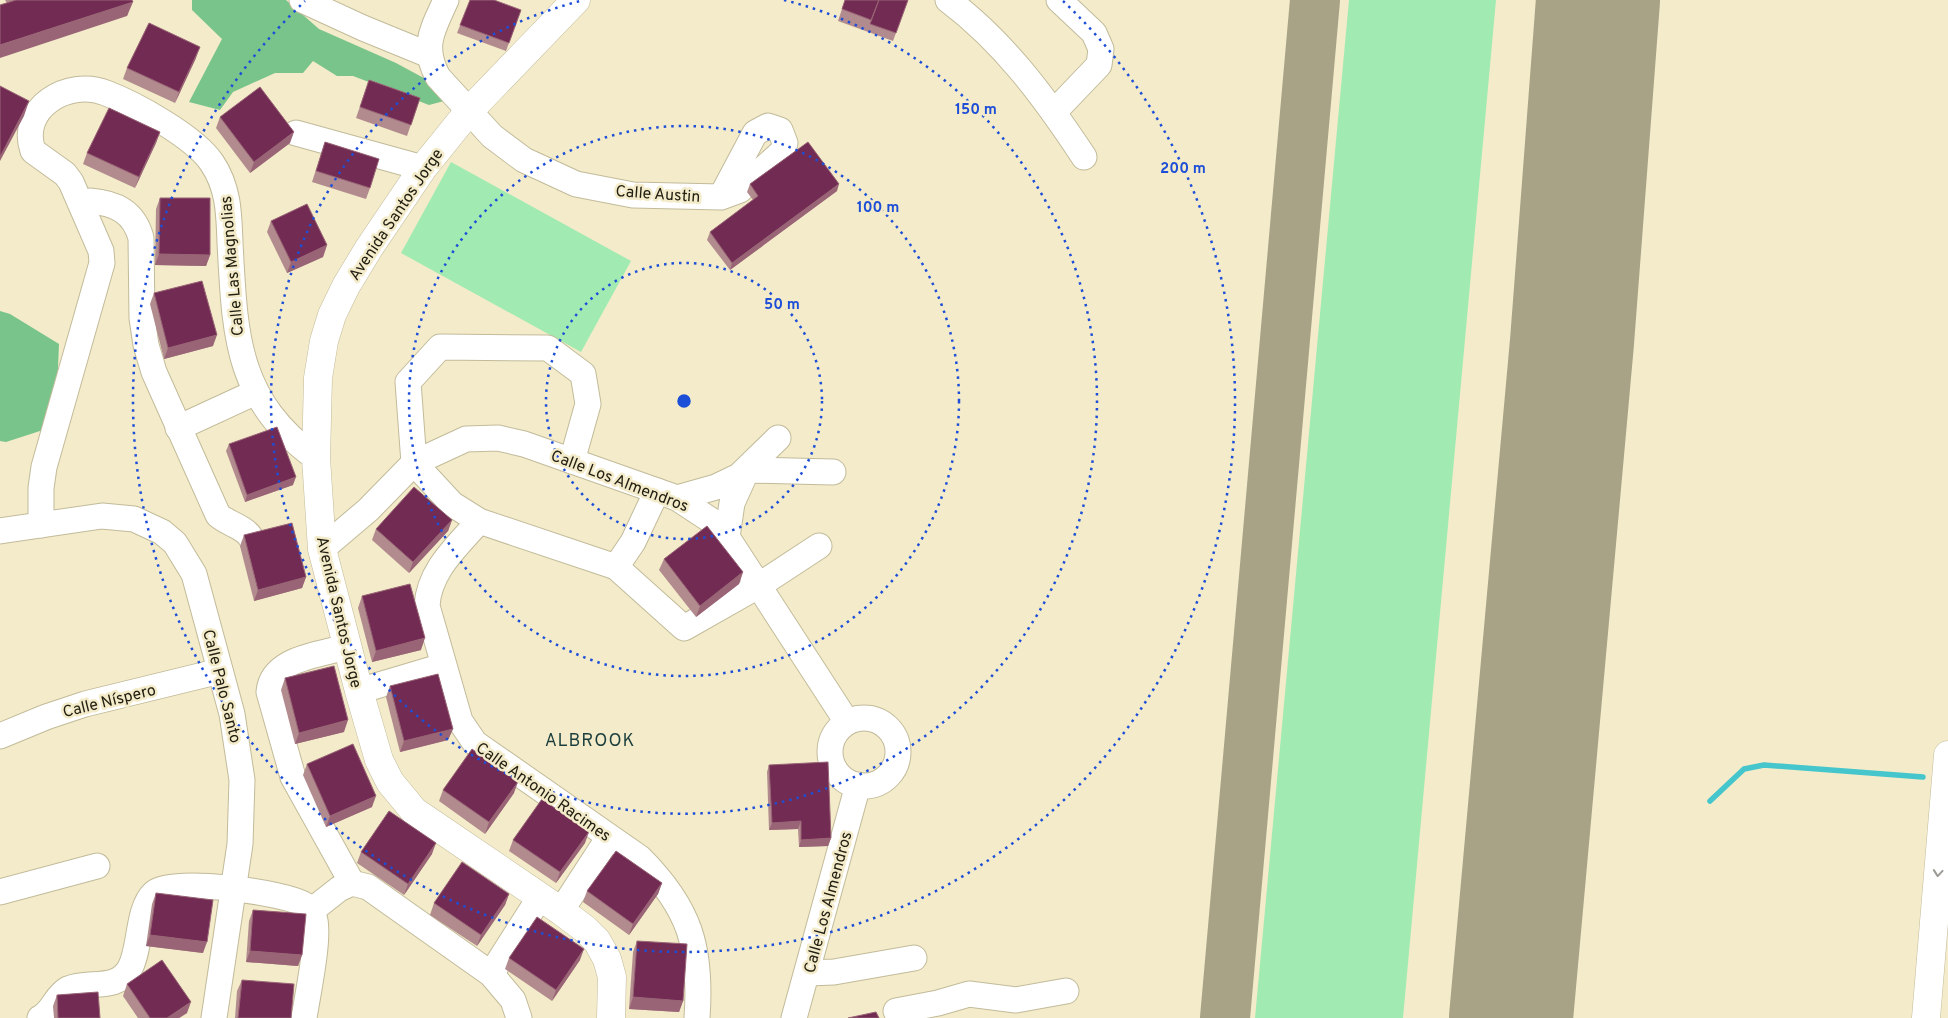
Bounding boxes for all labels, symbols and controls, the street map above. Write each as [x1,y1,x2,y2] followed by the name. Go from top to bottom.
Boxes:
[955,101,997,120] text: 150 m
[345,145,448,285] street label: Avenida Santos Jorge
[1160,160,1206,179] text: 200 m
[615,182,701,208] street label: Calle Austin
[217,195,249,337] street label: Calle Las Magnolias
[857,199,899,218] text: 100 m
[764,296,800,315] text: 50 m
[675,392,693,410] centre of rings
[548,446,691,517] street label: Calle Los Almendros
[311,535,365,690] street label: Avenida Santos Jorge
[197,628,245,745] street label: Calle Palo Santo
[61,681,158,723] street label: Calle Níspero
[545,730,635,753] district label: ALBROOK
[472,739,614,847] street label: Calle Antonio Racimes
[800,830,857,976] street label: Calle Los Almendros
[1932,869,1943,877] one-way arrow

